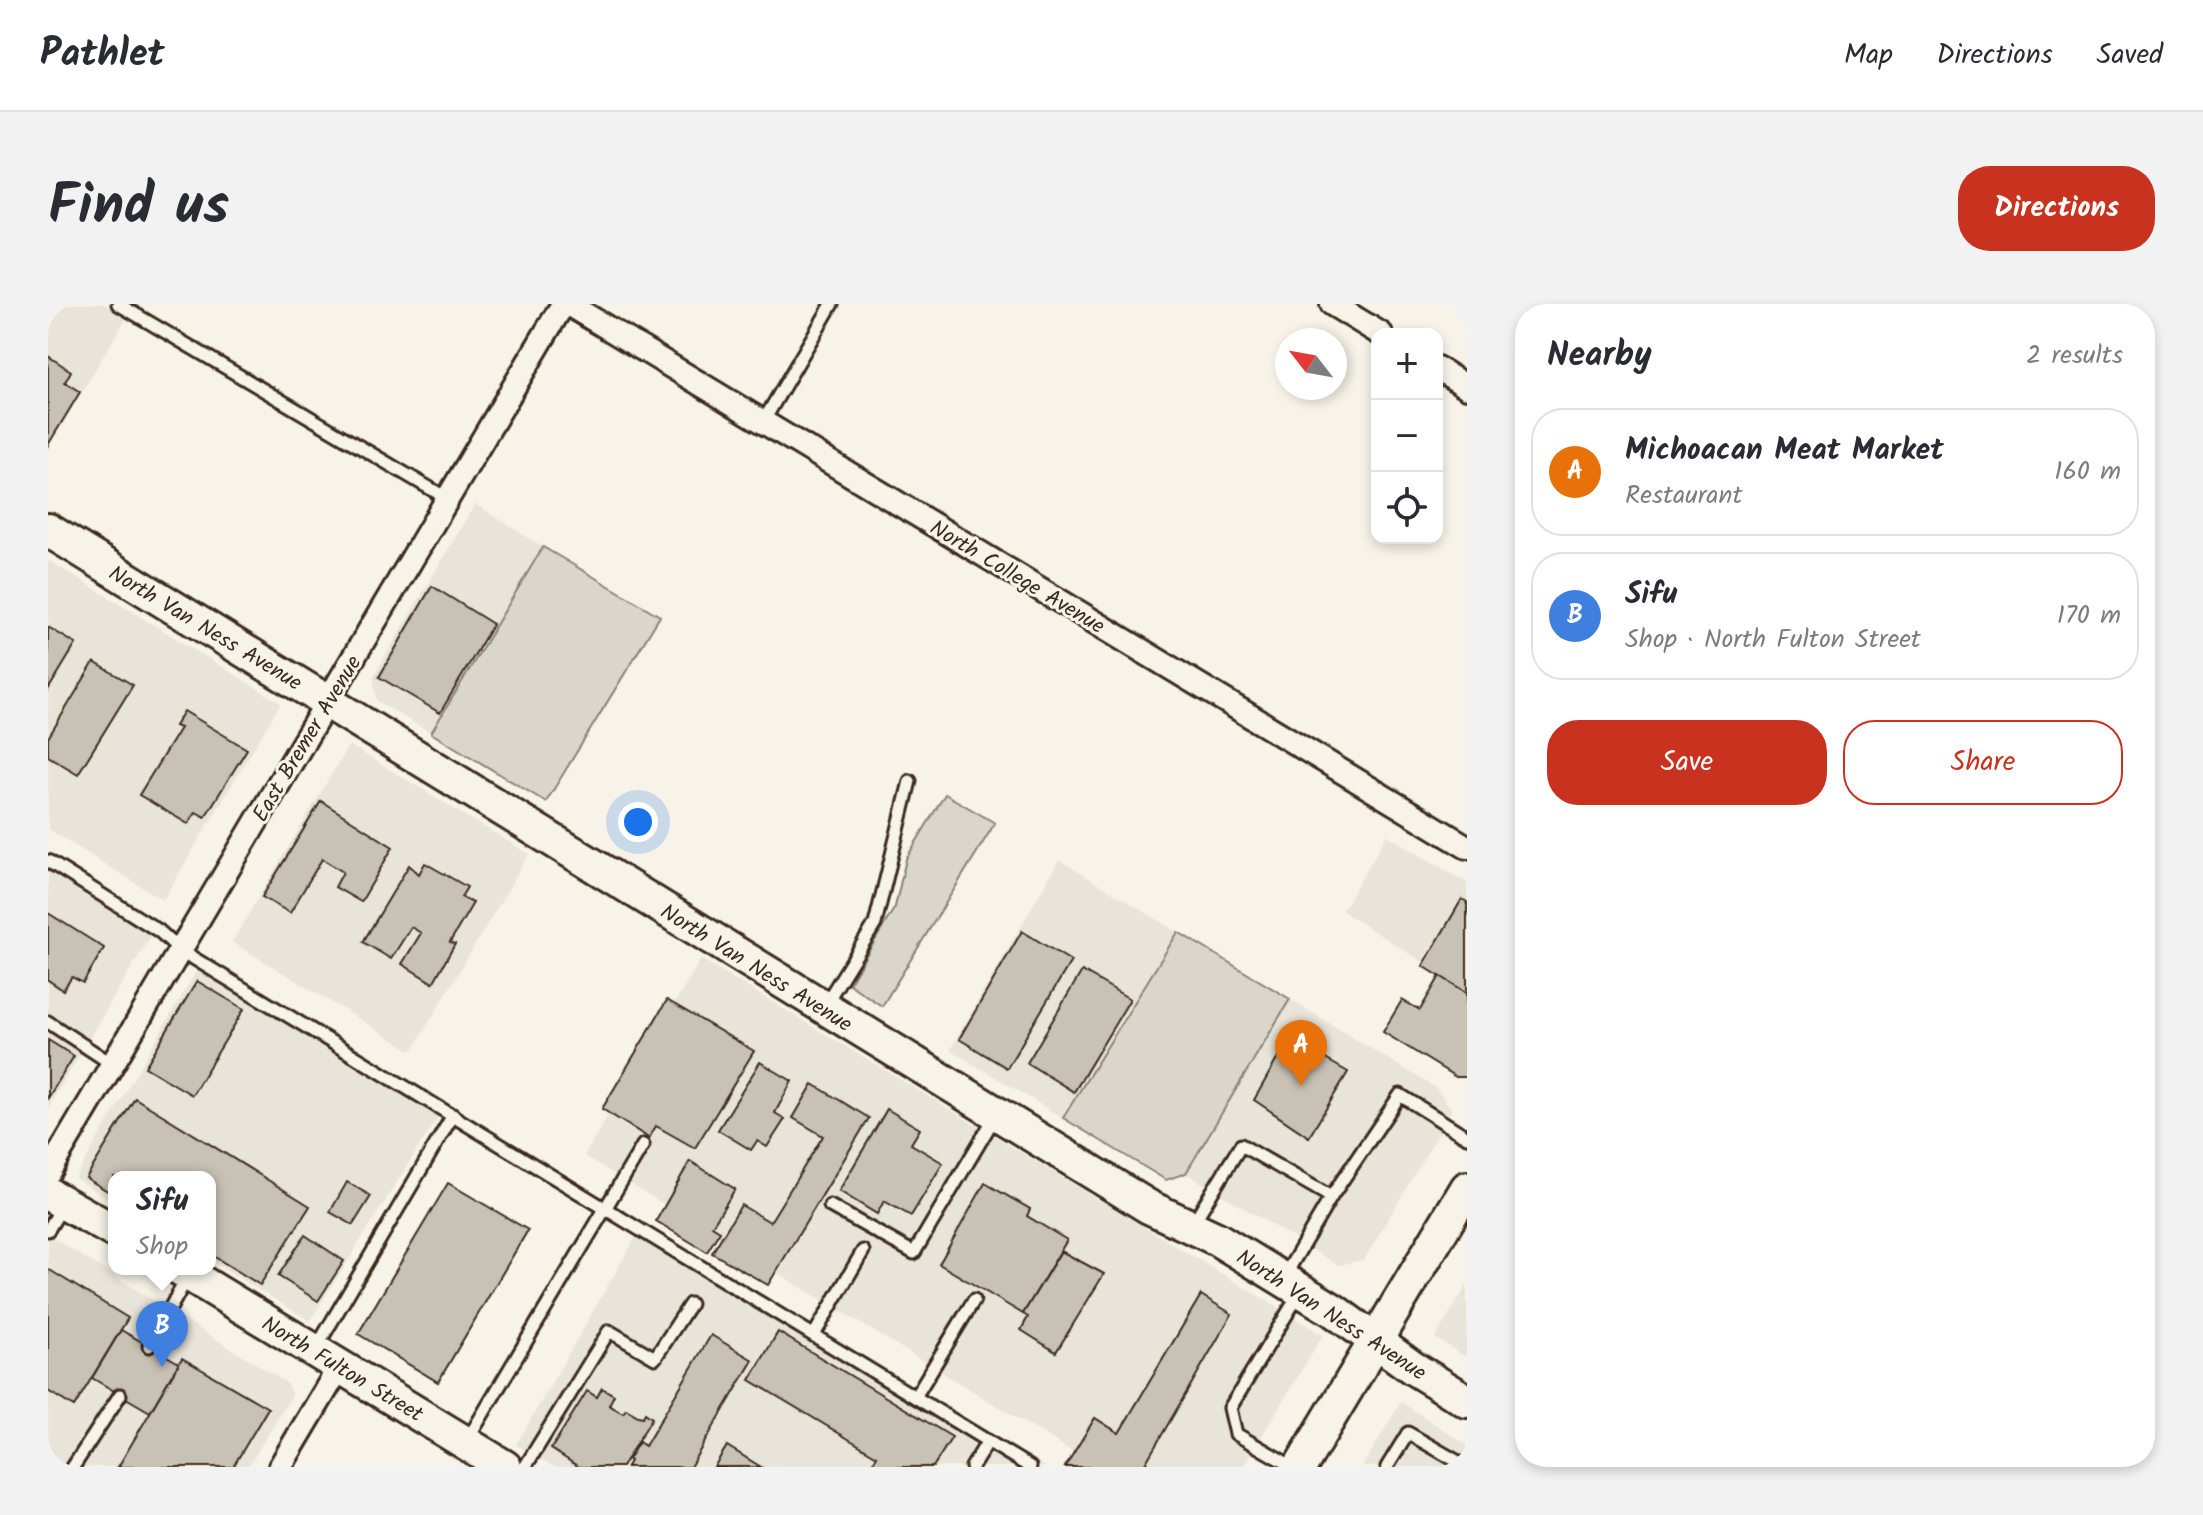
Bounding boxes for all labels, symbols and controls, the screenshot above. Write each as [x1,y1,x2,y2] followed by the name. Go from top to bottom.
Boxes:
[40,25,165,85] text: Pathlet
[1844,33,1893,78] text: Map
[1937,33,2053,78] text: Directions
[2097,33,2163,78] text: Saved
[48,163,229,253] text: Find us
[1958,166,2155,251] button: Directions
[1275,328,1347,400] north arrow
[1371,328,1443,544] map controls
[1371,328,1443,400] button: +
[1547,329,1652,383] text: Nearby
[2026,335,2123,377] text: 2 results
[1371,400,1443,472] button: −
[1625,427,1944,475] text: Michoacan Meat Market
[1567,451,1583,493] text: A
[2054,451,2121,493] text: 160 m
[1371,472,1443,544] button: locate
[1625,475,1742,517] text: Restaurant
[922,512,1111,644] street label: North College Avenue
[101,557,309,701] street label: North Van Ness Avenue
[1625,571,1677,619] text: Sifu
[1567,595,1583,637] text: B
[2057,595,2121,637] text: 170 m
[1625,619,1921,661] text: Shop · North Fulton Street
[244,649,372,829] street label: East Bremer Avenue
[1547,720,1827,805] button: Save
[1843,720,2123,805] button: Share
[618,802,658,842] your location
[653,896,859,1043] street label: North Van Ness Avenue
[1275,1020,1327,1086] pin: A
[108,1171,216,1275] popup
[136,1178,188,1226] text: Sifu
[136,1226,188,1268] text: Shop
[1228,1241,1433,1391] street label: North Van Ness Avenue
[136,1301,188,1367] pin: B
[254,1308,430,1433] street label: North Fulton Street

